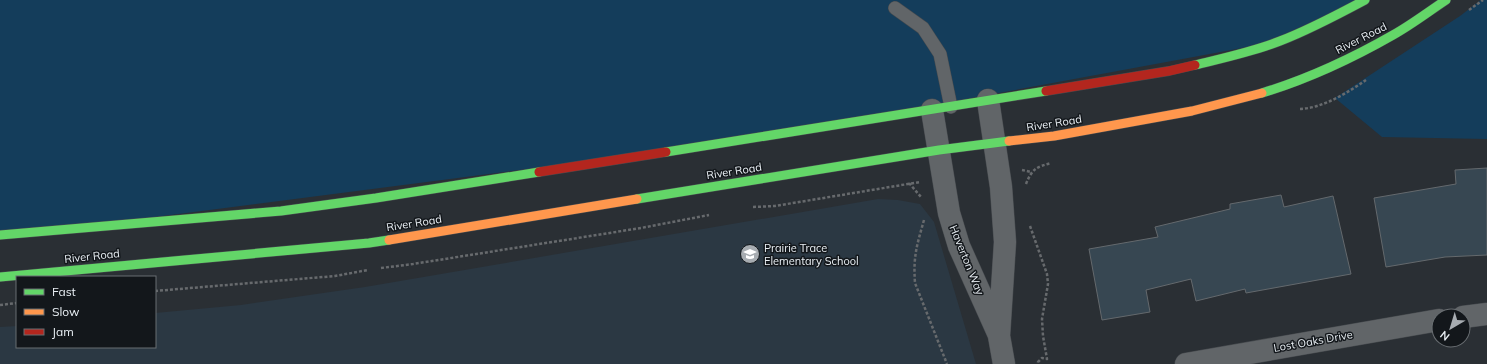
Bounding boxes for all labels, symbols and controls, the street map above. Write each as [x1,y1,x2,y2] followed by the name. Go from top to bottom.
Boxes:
[1333,19,1389,57] street label: River Road
[1025,112,1083,134] street label: River Road
[705,160,763,182] street label: River Road
[385,212,443,234] street label: River Road
[947,223,987,297] street label: Haverton Way
[764,241,859,268] place label: Prairie Trace Elementary School
[739,243,761,265] school or university icon: Prairie Trace Elementary School
[64,246,120,266] street label: River Road
[16,276,156,348] legend
[52,284,76,299] text: Fast
[52,304,80,319] text: Slow
[1431,308,1471,348] north arrow
[52,324,74,339] text: Jam
[1272,327,1354,355] street label: Lost Oaks Drive
[1437,328,1452,344] text: N

